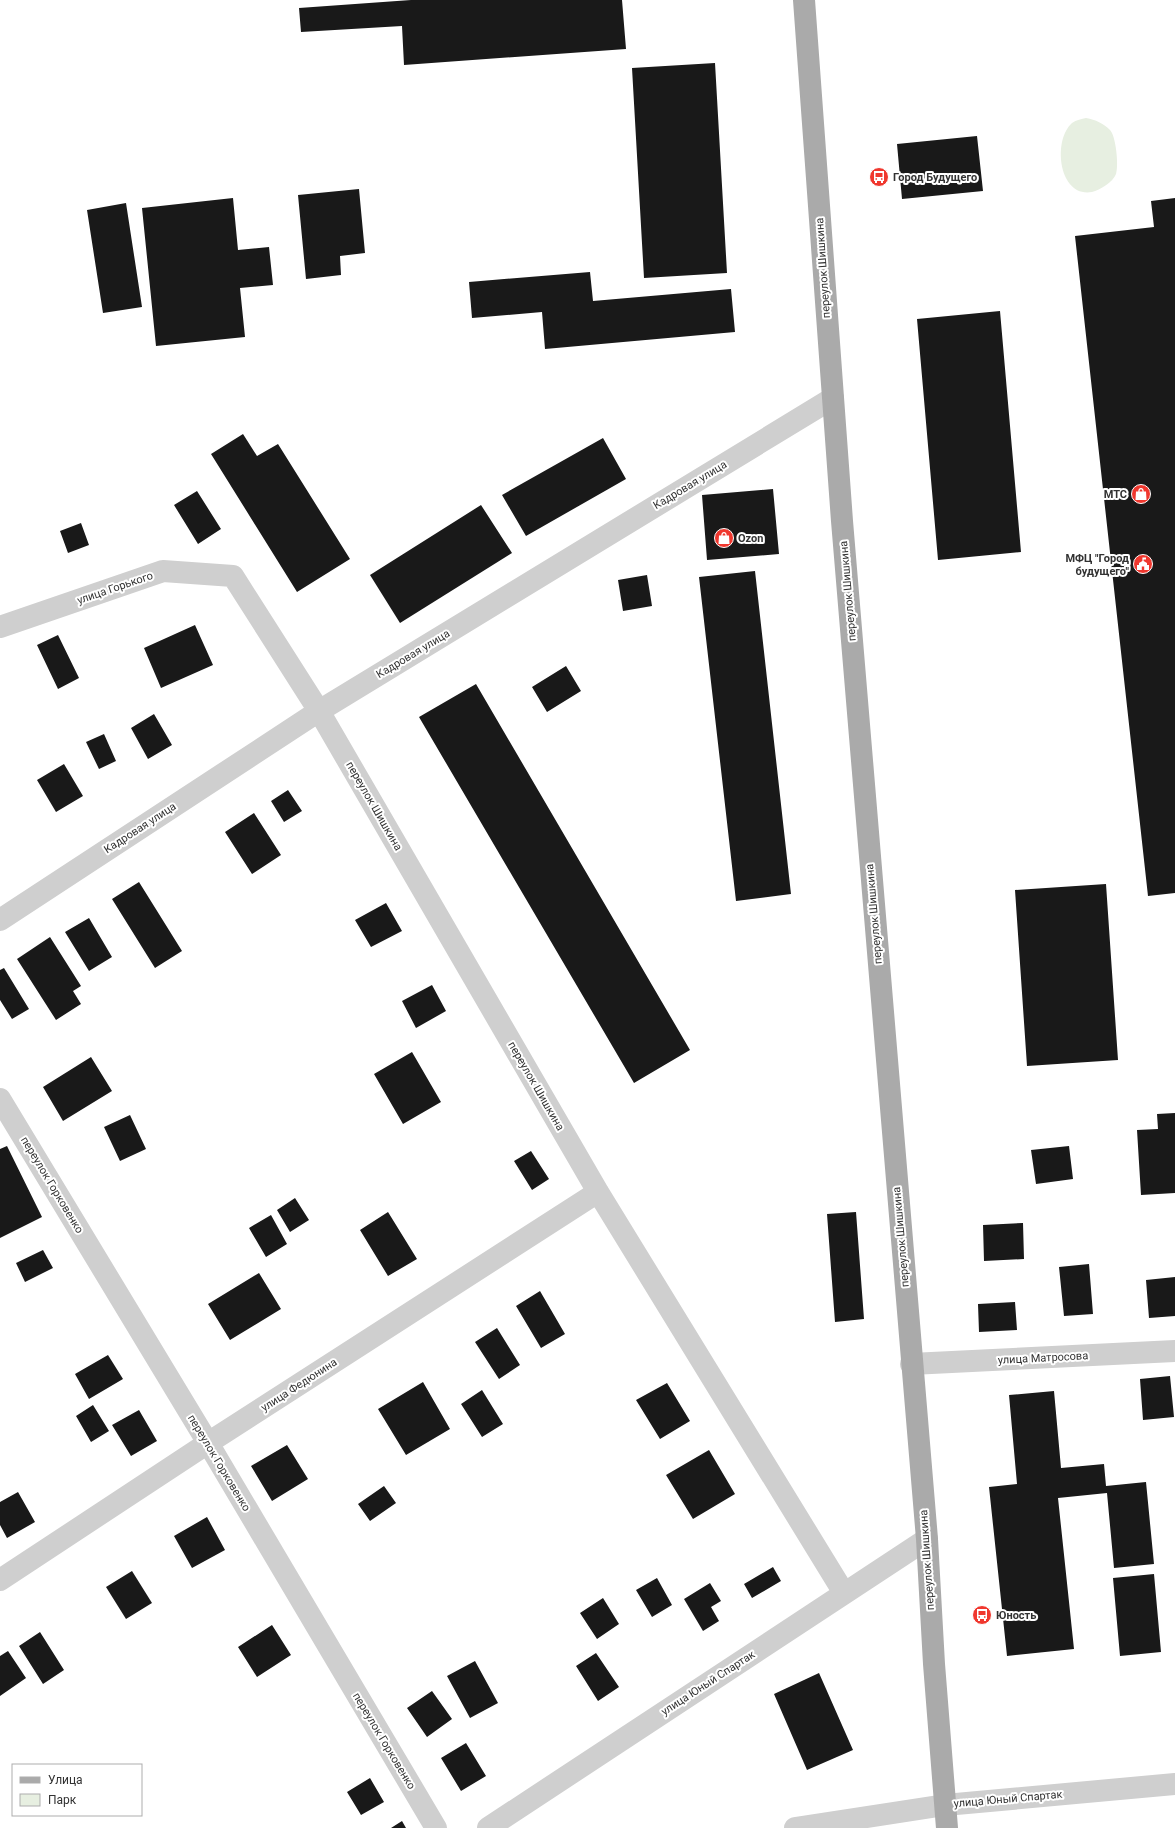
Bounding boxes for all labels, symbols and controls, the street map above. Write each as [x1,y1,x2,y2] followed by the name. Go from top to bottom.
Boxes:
[868,166,890,188] bus stop icon: Город Будущего
[893,171,977,184] place label: Город Будущего
[813,217,833,319] street label: переулок Шишкина
[651,458,729,512] street label: Кадровая улица
[1130,483,1152,505] shop icon: МТС
[1104,488,1127,501] place label: МТС
[713,527,735,549] shop icon: Ozon
[738,532,763,545] place label: Ozon
[837,540,859,642] street label: переулок Шишкина
[1065,552,1129,578] place label: МФЦ "Город будущего"
[1132,553,1154,575] public building icon: МФЦ "Город будущего"
[75,569,155,607] street label: улица Горького
[374,627,452,681] street label: Кадровая улица
[343,759,405,853] street label: переулок Шишкина
[101,800,179,856] street label: Кадровая улица
[863,863,885,965] street label: переулок Шишкина
[505,1039,567,1133] street label: переулок Шишкина
[18,1134,86,1236] street label: переулок Горковенко
[890,1186,912,1288] street label: переулок Шишкина
[997,1349,1089,1367] street label: улица Матросова
[259,1356,339,1414] street label: улица Федюнина
[185,1412,253,1514] street label: переулок Горковенко
[917,1509,937,1611] street label: переулок Шишкина
[971,1604,993,1626] bus stop icon: Юность
[996,1609,1036,1622] place label: Юность
[659,1648,757,1718] street label: улица Юный Спартак
[350,1690,418,1792] street label: переулок Горковенко
[12,1764,142,1816] legend
[48,1773,83,1787] text: Улица
[953,1788,1063,1810] street label: улица Юный Спартак
[48,1793,77,1807] text: Парк

